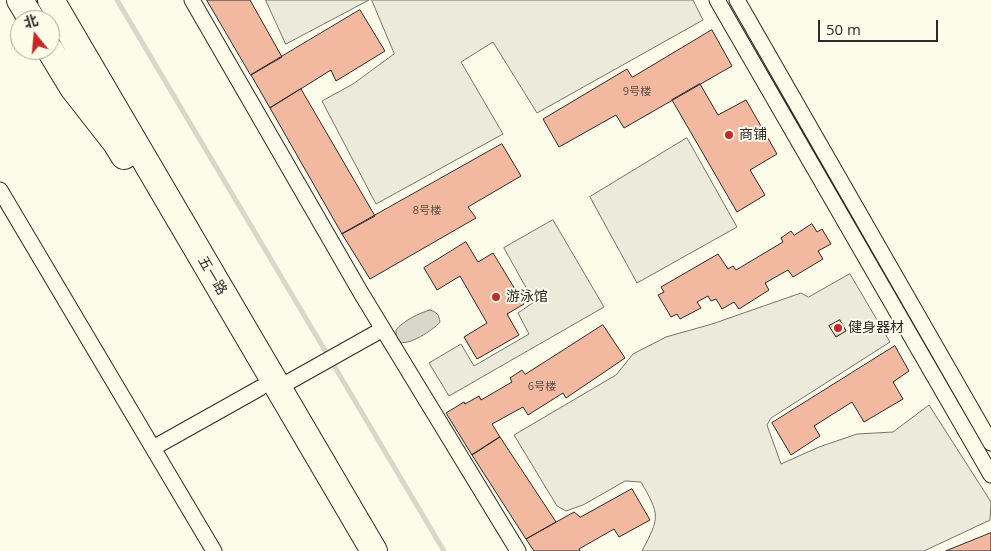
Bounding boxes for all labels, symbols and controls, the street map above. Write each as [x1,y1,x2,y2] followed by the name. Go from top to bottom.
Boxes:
[10,10,60,60] north arrow
[21,10,40,32] text: 北
[821,10,941,42] scale bar
[826,19,861,39] text: 50 m
[623,85,651,99] house number: 9号楼
[739,127,767,143] place label: 商铺
[723,129,735,141] marker: 商铺
[413,204,441,218] house number: 8号楼
[194,254,230,298] street label: 五一路
[506,289,548,305] place label: 游泳馆
[490,291,502,303] marker: 游泳馆
[848,320,904,336] place label: 健身器材
[832,322,844,334] marker: 健身器材
[528,380,556,394] house number: 6号楼

